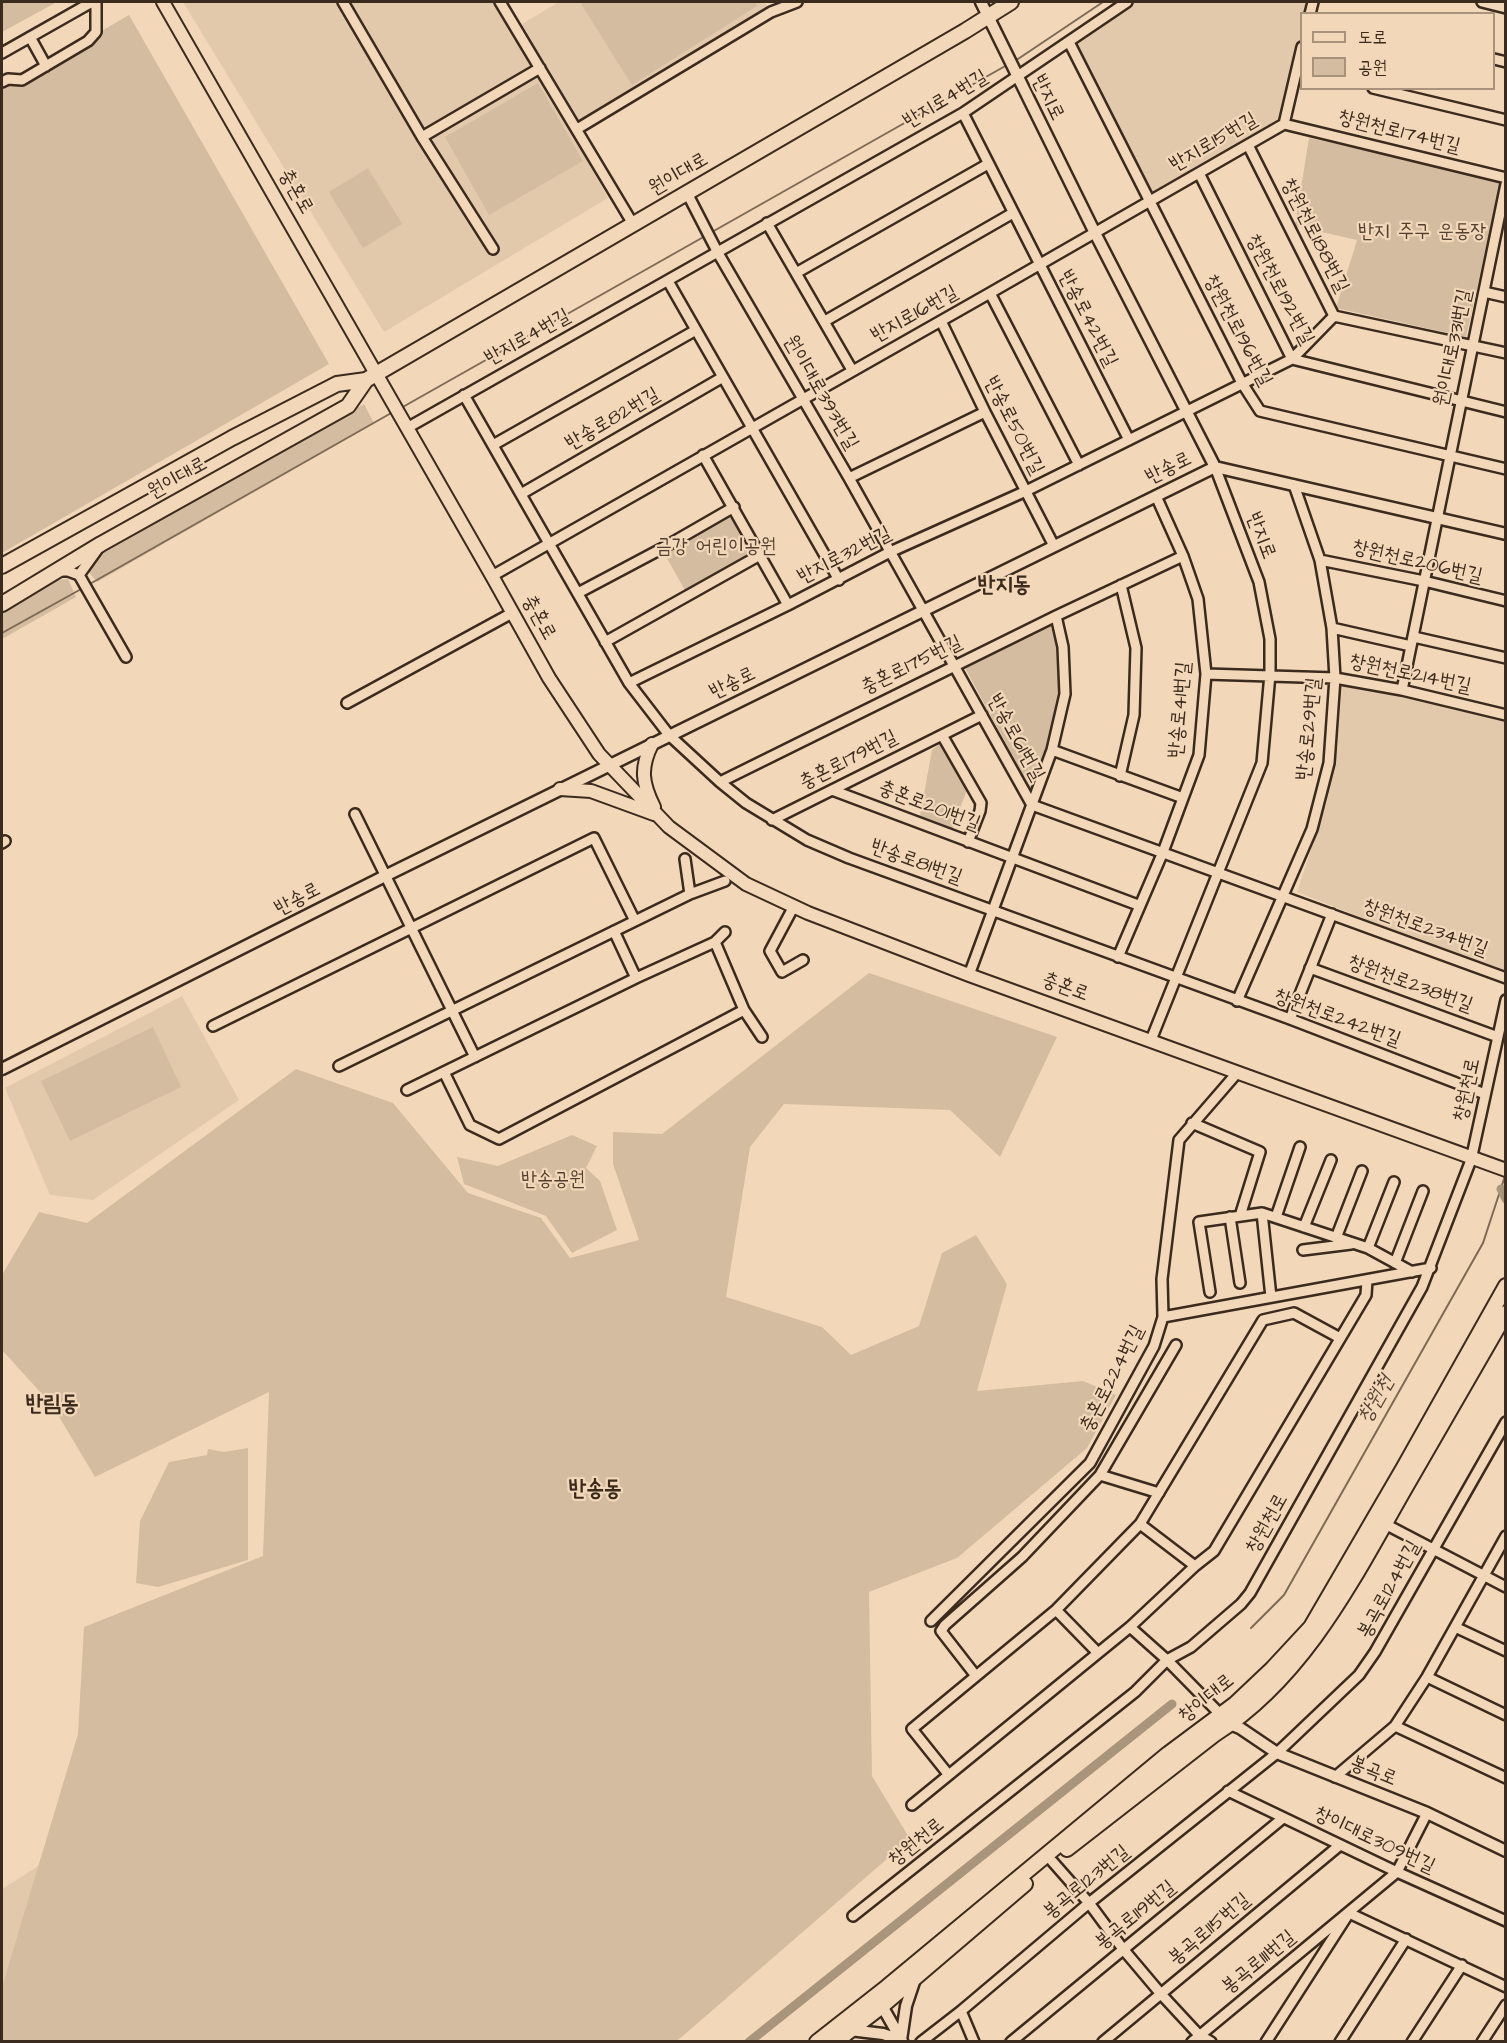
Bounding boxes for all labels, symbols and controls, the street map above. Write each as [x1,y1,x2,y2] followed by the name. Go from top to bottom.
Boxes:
[1300,12,1495,90] legend
[1358,25,1387,50] text: 도로
[1358,55,1387,80] text: 공원
[899,65,993,135] street label: 반지로4번길
[1026,71,1068,125] street label: 반지로
[1335,106,1463,160] street label: 창원천로174번길
[1166,108,1262,178] street label: 반지로15번길
[645,149,713,201] street label: 원이대로
[273,165,317,219] street label: 충혼로
[1275,175,1353,297] street label: 창원천로188번길
[1358,221,1486,245] park label: 반지 주구 운동장
[1240,231,1318,349] street label: 창원천로192번길
[1052,267,1122,371] street label: 반송로42번길
[1198,271,1276,391] street label: 창원천로196번길
[867,281,963,349] street label: 반지로16번길
[1430,287,1478,409] street label: 원이대로331번길
[481,305,575,371] street label: 반지로4번길
[778,331,862,455] street label: 원이대로393번길
[978,373,1048,479] street label: 반송로50번길
[562,383,664,457] street label: 반송로82번길
[1142,448,1196,490] street label: 반송로
[144,453,212,505] street label: 원이대로
[1240,509,1280,563] street label: 반지로
[794,522,896,590] street label: 반지로32번길
[656,536,776,560] park label: 금강 어린이공원
[1349,536,1485,590] street label: 창원천로206번길
[977,573,1031,599] district label: 반지동
[516,591,560,645] street label: 충혼로
[858,631,966,701] street label: 충혼로175번길
[1347,650,1473,700] street label: 창원천로214번길
[1165,661,1197,759] street label: 반송로41번길
[706,663,760,705] street label: 반송로
[1293,676,1327,782] street label: 반송로29번길
[981,690,1049,786] street label: 반송로61번길
[796,726,902,796] street label: 충혼로179번길
[875,777,983,837] street label: 충혼로201번길
[867,835,965,891] street label: 반송로81번길
[271,878,325,922] street label: 반송로
[1359,895,1491,963] street label: 창원천로234번길
[1344,951,1476,1019] street label: 창원천로238번길
[1038,968,1092,1008] street label: 충혼로
[1270,985,1404,1053] street label: 창원천로242번길
[1450,1056,1486,1124] street label: 창원천로
[521,1169,585,1193] park label: 반송공원
[1076,1321,1150,1437] street label: 충혼로224번길
[1353,1372,1401,1428] water label: 창원천
[25,1392,79,1418] district label: 반림동
[568,1477,622,1503] district label: 반송동
[1242,1490,1294,1558] street label: 창원천로
[1353,1537,1427,1643] street label: 봉곡로124번길
[1174,1669,1240,1729] street label: 창이대로
[1346,1752,1400,1792] street label: 봉곡로
[1310,1802,1438,1880] street label: 창이대로309번길
[884,1813,950,1873] street label: 창원천로
[1039,1841,1135,1925] street label: 봉곡로123번길
[1091,1876,1181,1956] street label: 봉곡로119번길
[1164,1889,1256,1971] street label: 봉곡로115번길
[1217,1926,1301,2000] street label: 봉곡로111번길

